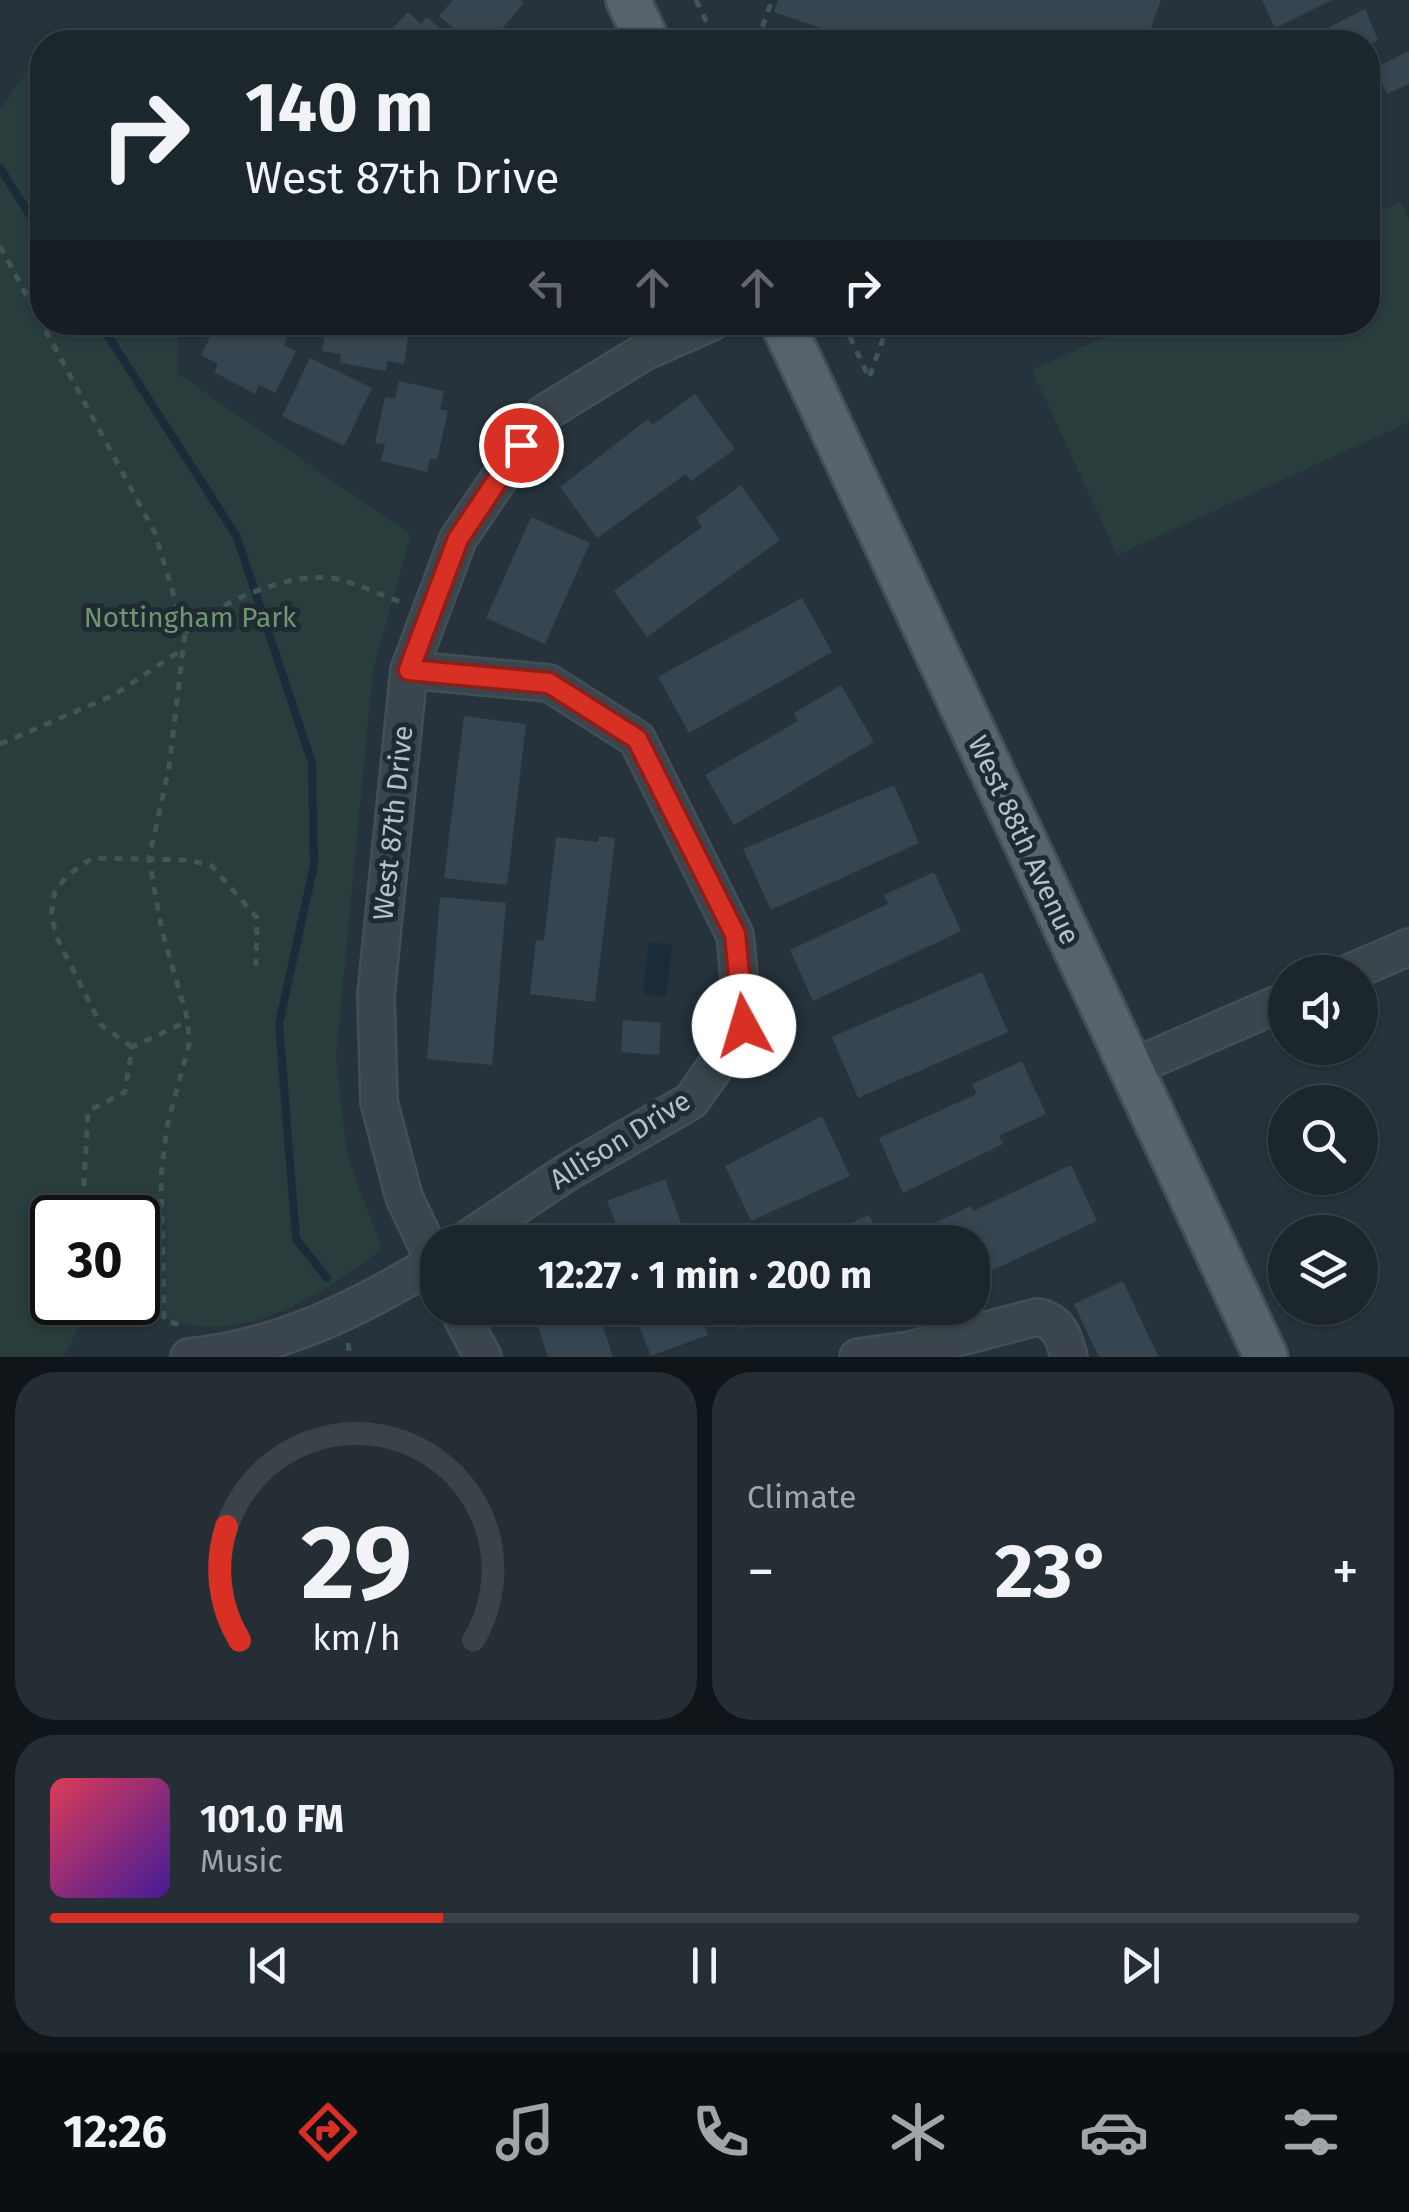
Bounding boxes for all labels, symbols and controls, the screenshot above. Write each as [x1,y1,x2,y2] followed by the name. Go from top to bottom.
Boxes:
[245,66,434,150] text: 140 m
[80,70,210,200] icon: right
[245,151,560,205] text: West 87th Drive
[520,260,575,315] icon: left
[625,260,680,315] icon: ahead
[730,260,785,315] icon: ahead
[835,260,890,315] icon: right
[479,403,564,488] pin
[494,418,549,473] icon: arrive
[84,601,297,634] park label: Nottingham Park
[366,724,420,922] street label: West 87th Drive
[961,730,1087,950] street label: West 88th Avenue
[1268,955,1378,1325] map controls
[1268,955,1378,1065] button: sound
[692,974,796,1078] position arrow
[544,1084,696,1196] street label: Allison Drive
[1268,1085,1378,1195] button: search
[30,1195,160,1325] speed limit sign: 30
[1268,1215,1378,1325] button: layers
[538,1252,872,1298] text: 12:27 · 1 min · 200 m
[747,1478,856,1516] text: Climate
[301,1501,411,1626] text: 29
[995,1527,1111,1617] text: 23°
[747,1539,775,1605] text: −
[1332,1539,1359,1605] text: +
[312,1617,400,1659] text: km/h
[200,1796,344,1842] text: 101.0 FM
[200,1842,283,1880] text: Music
[241,1938,296,1993] icon: previous
[677,1938,732,1993] icon: pause
[1113,1938,1168,1993] icon: next
[293,2097,363,2167] icon: directions
[490,2097,560,2167] icon: music
[686,2097,756,2167] icon: phone
[883,2097,953,2167] icon: climate
[1079,2097,1149,2167] icon: car
[1276,2097,1346,2167] icon: filters
[63,2105,167,2159] text: 12:26

